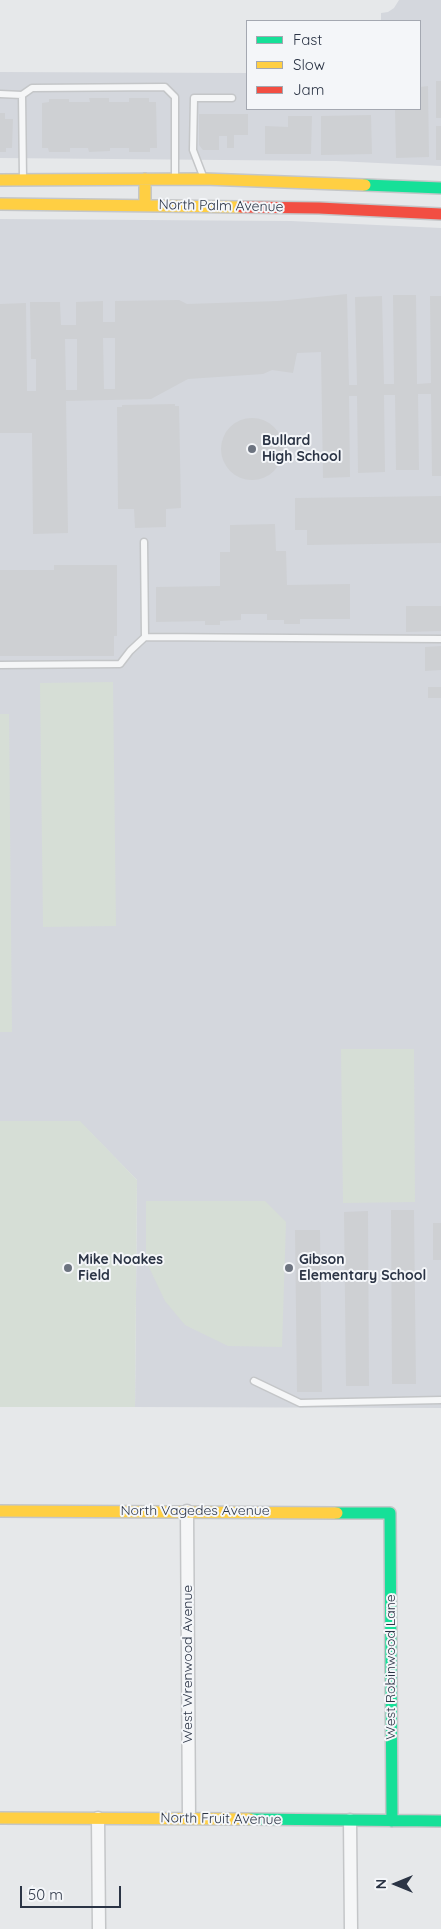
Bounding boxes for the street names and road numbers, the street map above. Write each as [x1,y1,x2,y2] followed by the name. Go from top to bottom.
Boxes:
[158,197,284,215] street label: North Palm Avenue
[120,1503,270,1519] street label: North Vagedes Avenue
[180,1585,196,1743] street label: West Wrenwood Avenue
[383,1594,399,1740] street label: West Robinwood Lane
[160,1810,282,1828] street label: North Fruit Avenue

